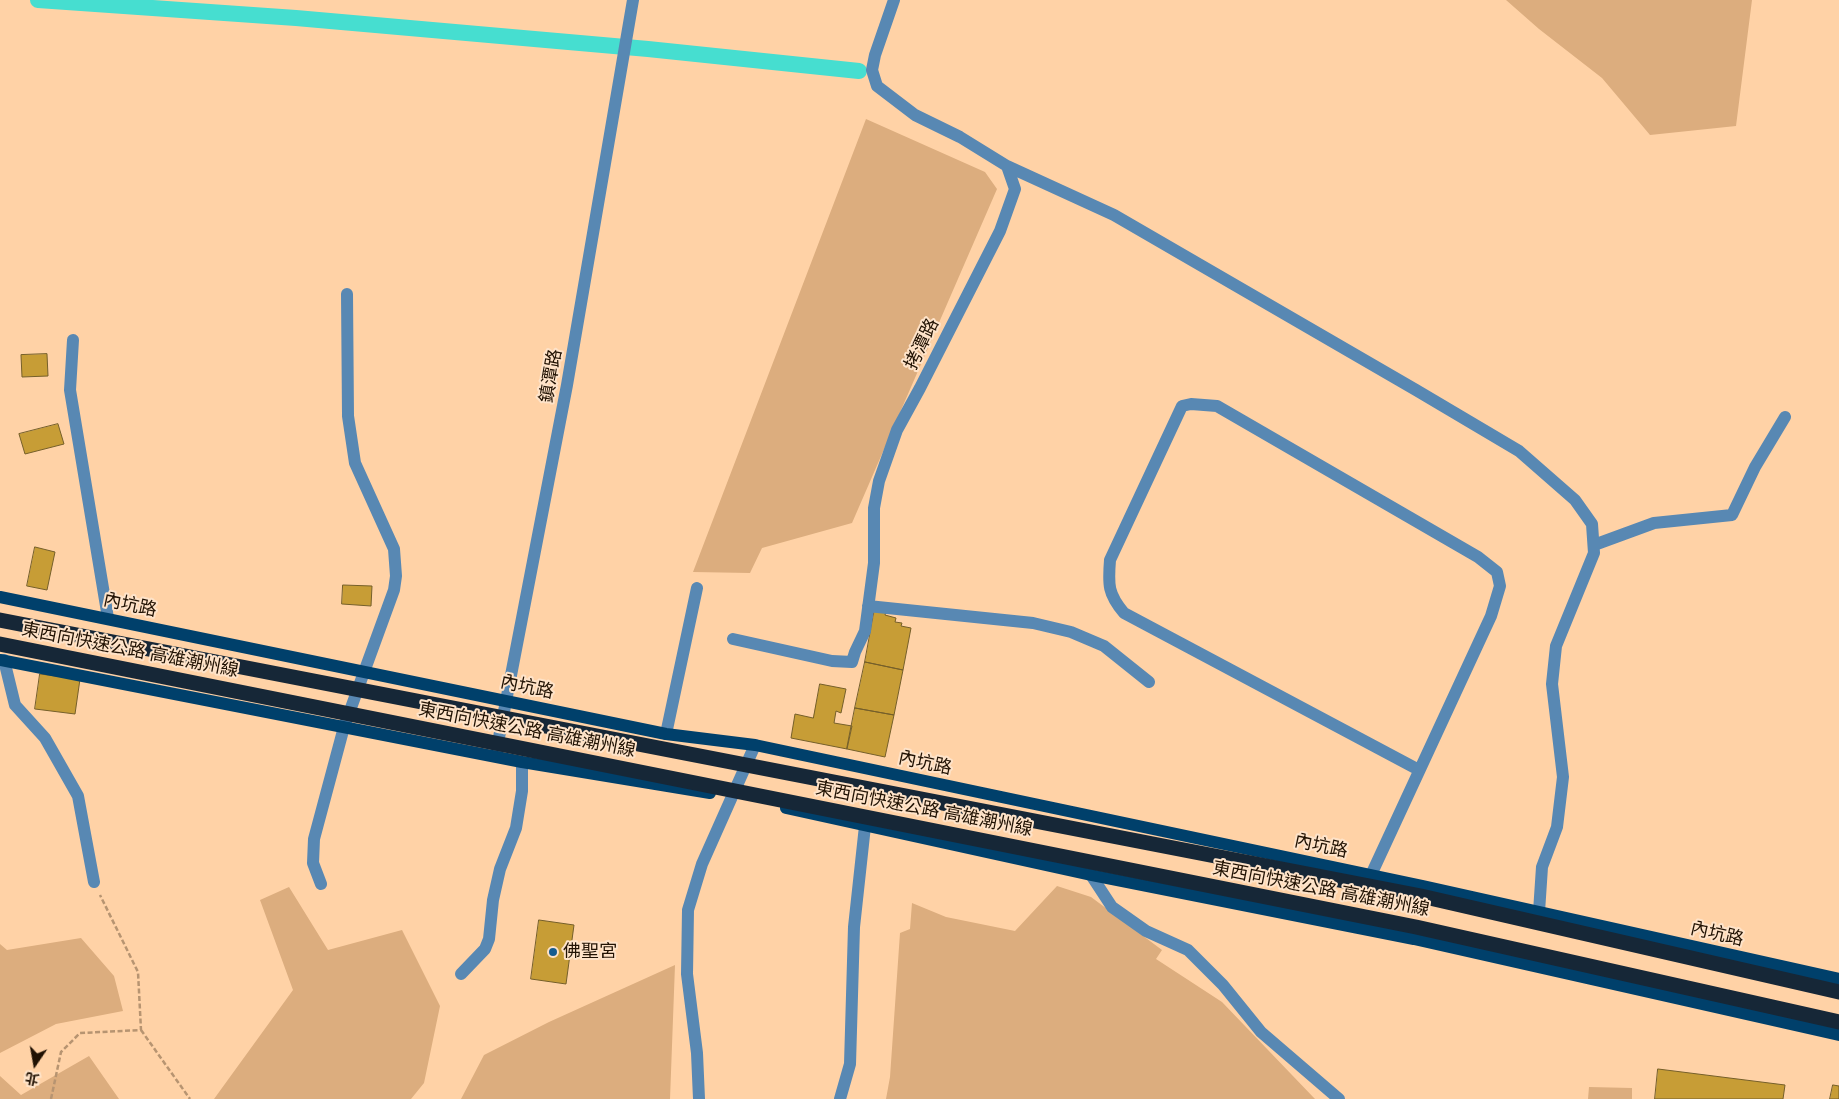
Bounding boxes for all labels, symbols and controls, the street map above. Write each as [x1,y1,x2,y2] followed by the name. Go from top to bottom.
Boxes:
[900,315,944,373] street label: 拷潭路
[536,348,566,404] street label: 鎮潭路
[101,589,159,621] street label: 內坑路
[20,618,240,682] street label: 東西向快速公路 高雄潮州線
[498,671,556,703] street label: 內坑路
[417,698,637,762] street label: 東西向快速公路 高雄潮州線
[896,747,954,779] street label: 內坑路
[814,777,1034,841] street label: 東西向快速公路 高雄潮州線
[1292,830,1350,862] street label: 內坑路
[1211,857,1431,921] street label: 東西向快速公路 高雄潮州線
[1688,917,1746,951] street label: 內坑路
[563,941,617,963] place label: 佛聖宮
[547,946,559,958] marker: 佛聖宮
[10,1039,60,1089] north arrow
[23,1069,40,1088] text: 北

